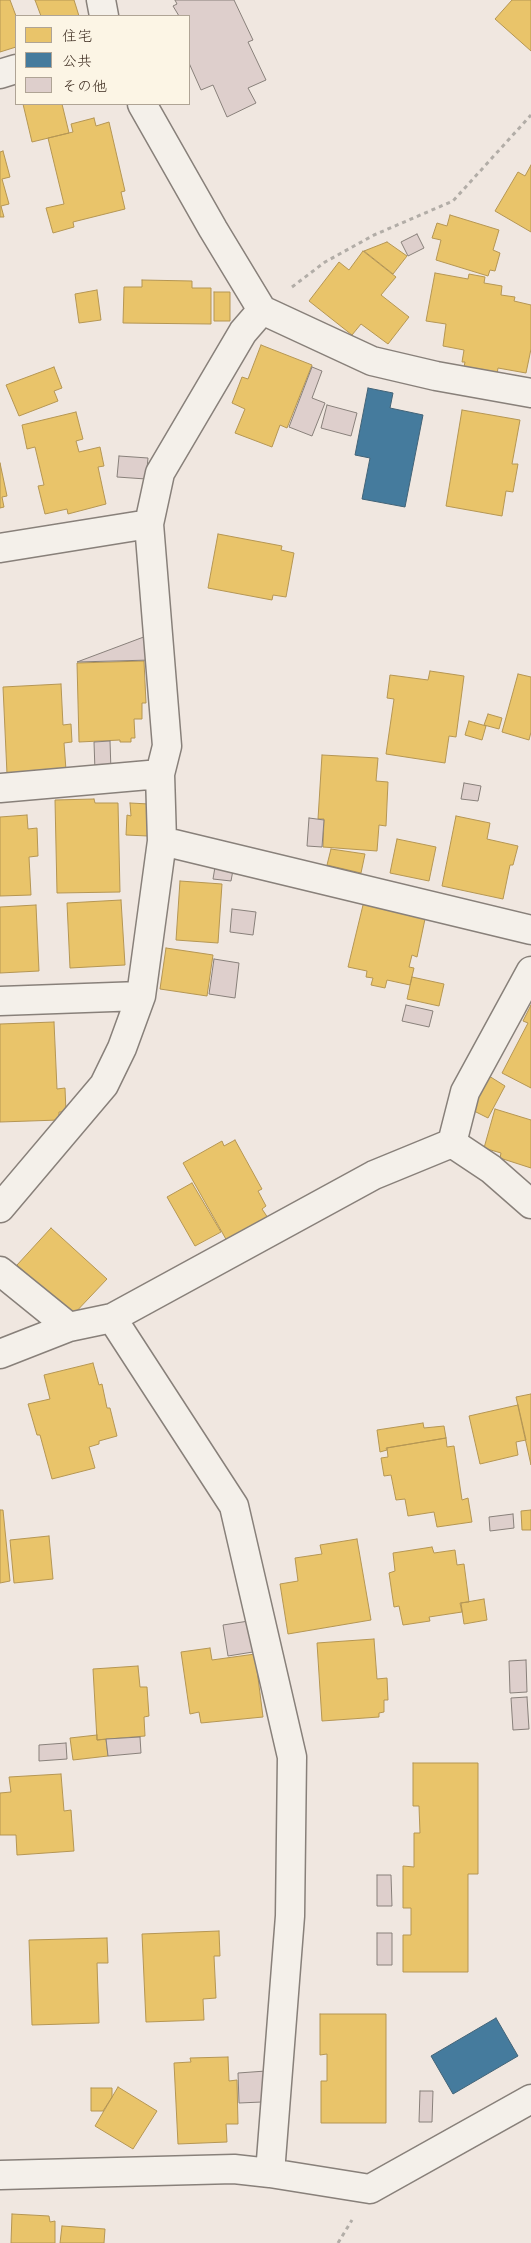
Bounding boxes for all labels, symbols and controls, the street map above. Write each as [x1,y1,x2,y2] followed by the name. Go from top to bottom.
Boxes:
[15,15,190,105] legend
[62,27,92,46] text: 住宅
[62,52,92,71] text: 公共
[62,77,107,96] text: その他

